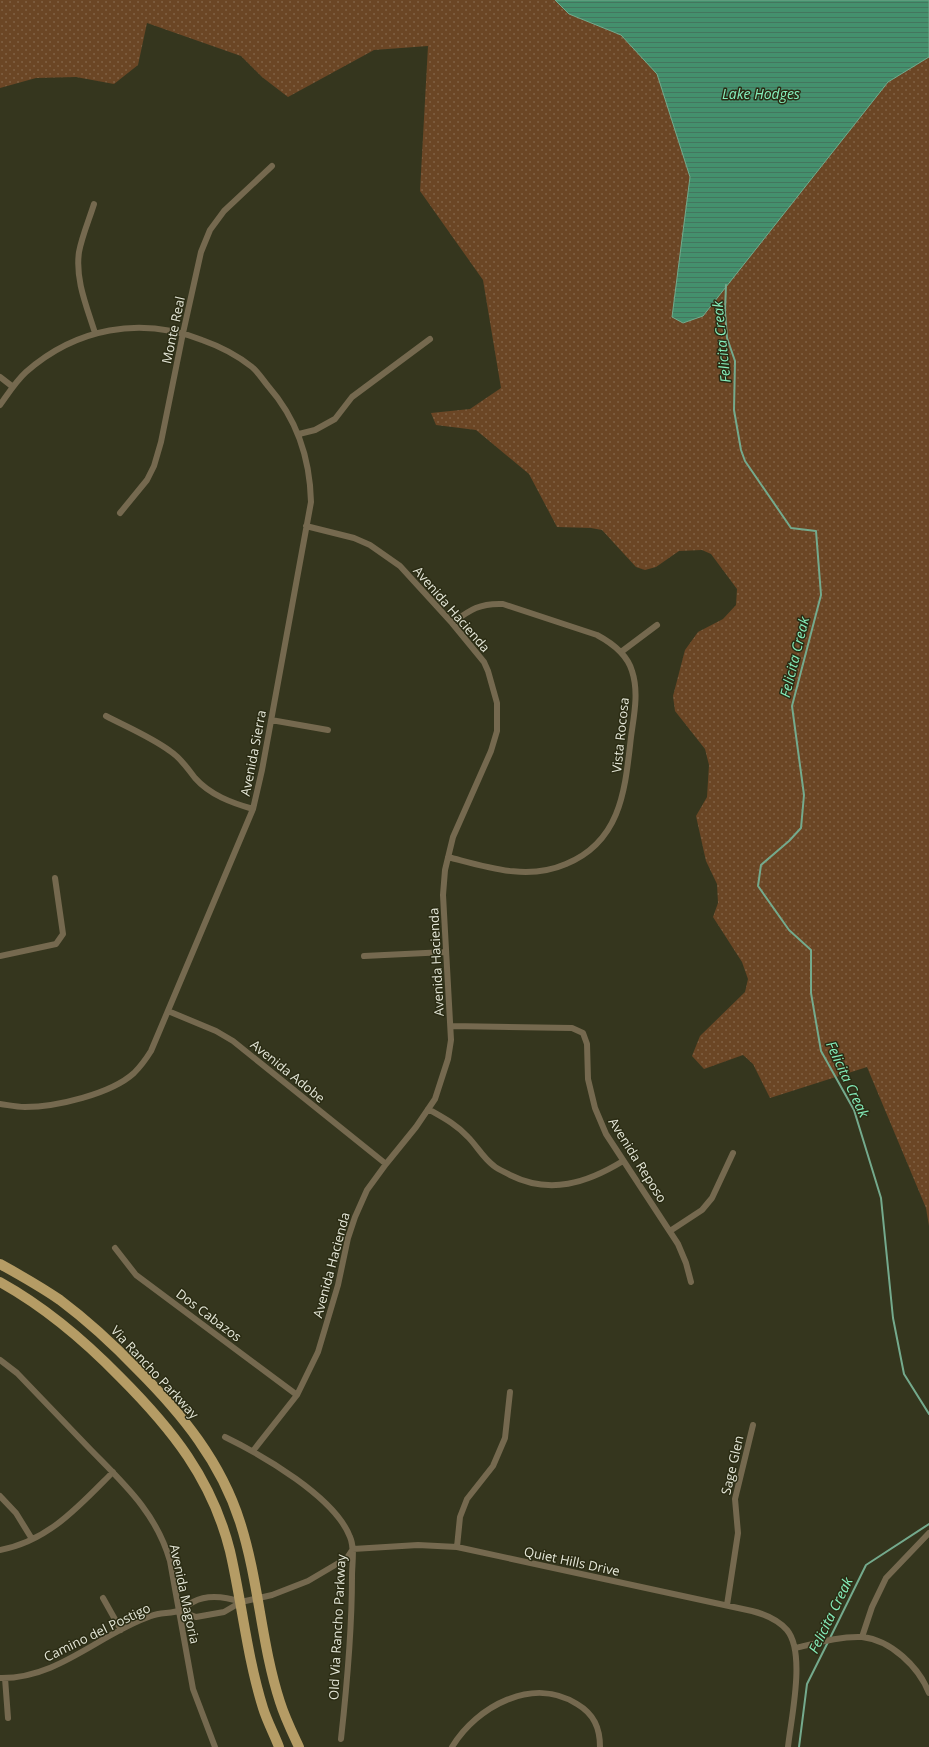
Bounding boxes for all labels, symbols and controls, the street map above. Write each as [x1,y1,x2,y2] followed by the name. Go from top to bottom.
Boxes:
[722,84,800,103] water label: Lake Hodges
[157,295,189,365] street label: Monte Real
[707,299,735,384] water label: Felicita Creak
[410,562,494,656] street label: Avenida Hacienda
[775,614,813,699] water label: Felicita Creak
[607,696,633,774] street label: Vista Rocosa
[236,708,270,798] street label: Avenida Sierra
[424,907,448,1017] street label: Avenida Hacienda
[247,1035,329,1107] street label: Avenida Adobe
[822,1038,874,1121] water label: Felicita Creak
[605,1114,671,1206] street label: Avenida Reposo
[308,1210,354,1320] street label: Avenida Hacienda
[173,1284,245,1346] street label: Dos Cabazos
[107,1322,203,1423] street label: Via Rancho Parkway
[716,1434,748,1496] street label: Sage Glen
[522,1542,622,1580] street label: Quiet Hills Drive
[166,1543,204,1645] street label: Avenida Magoria
[324,1553,350,1700] street label: Old Via Rancho Parkway
[803,1573,857,1656] water label: Felicita Creak
[41,1598,153,1666] street label: Camino del Postigo

